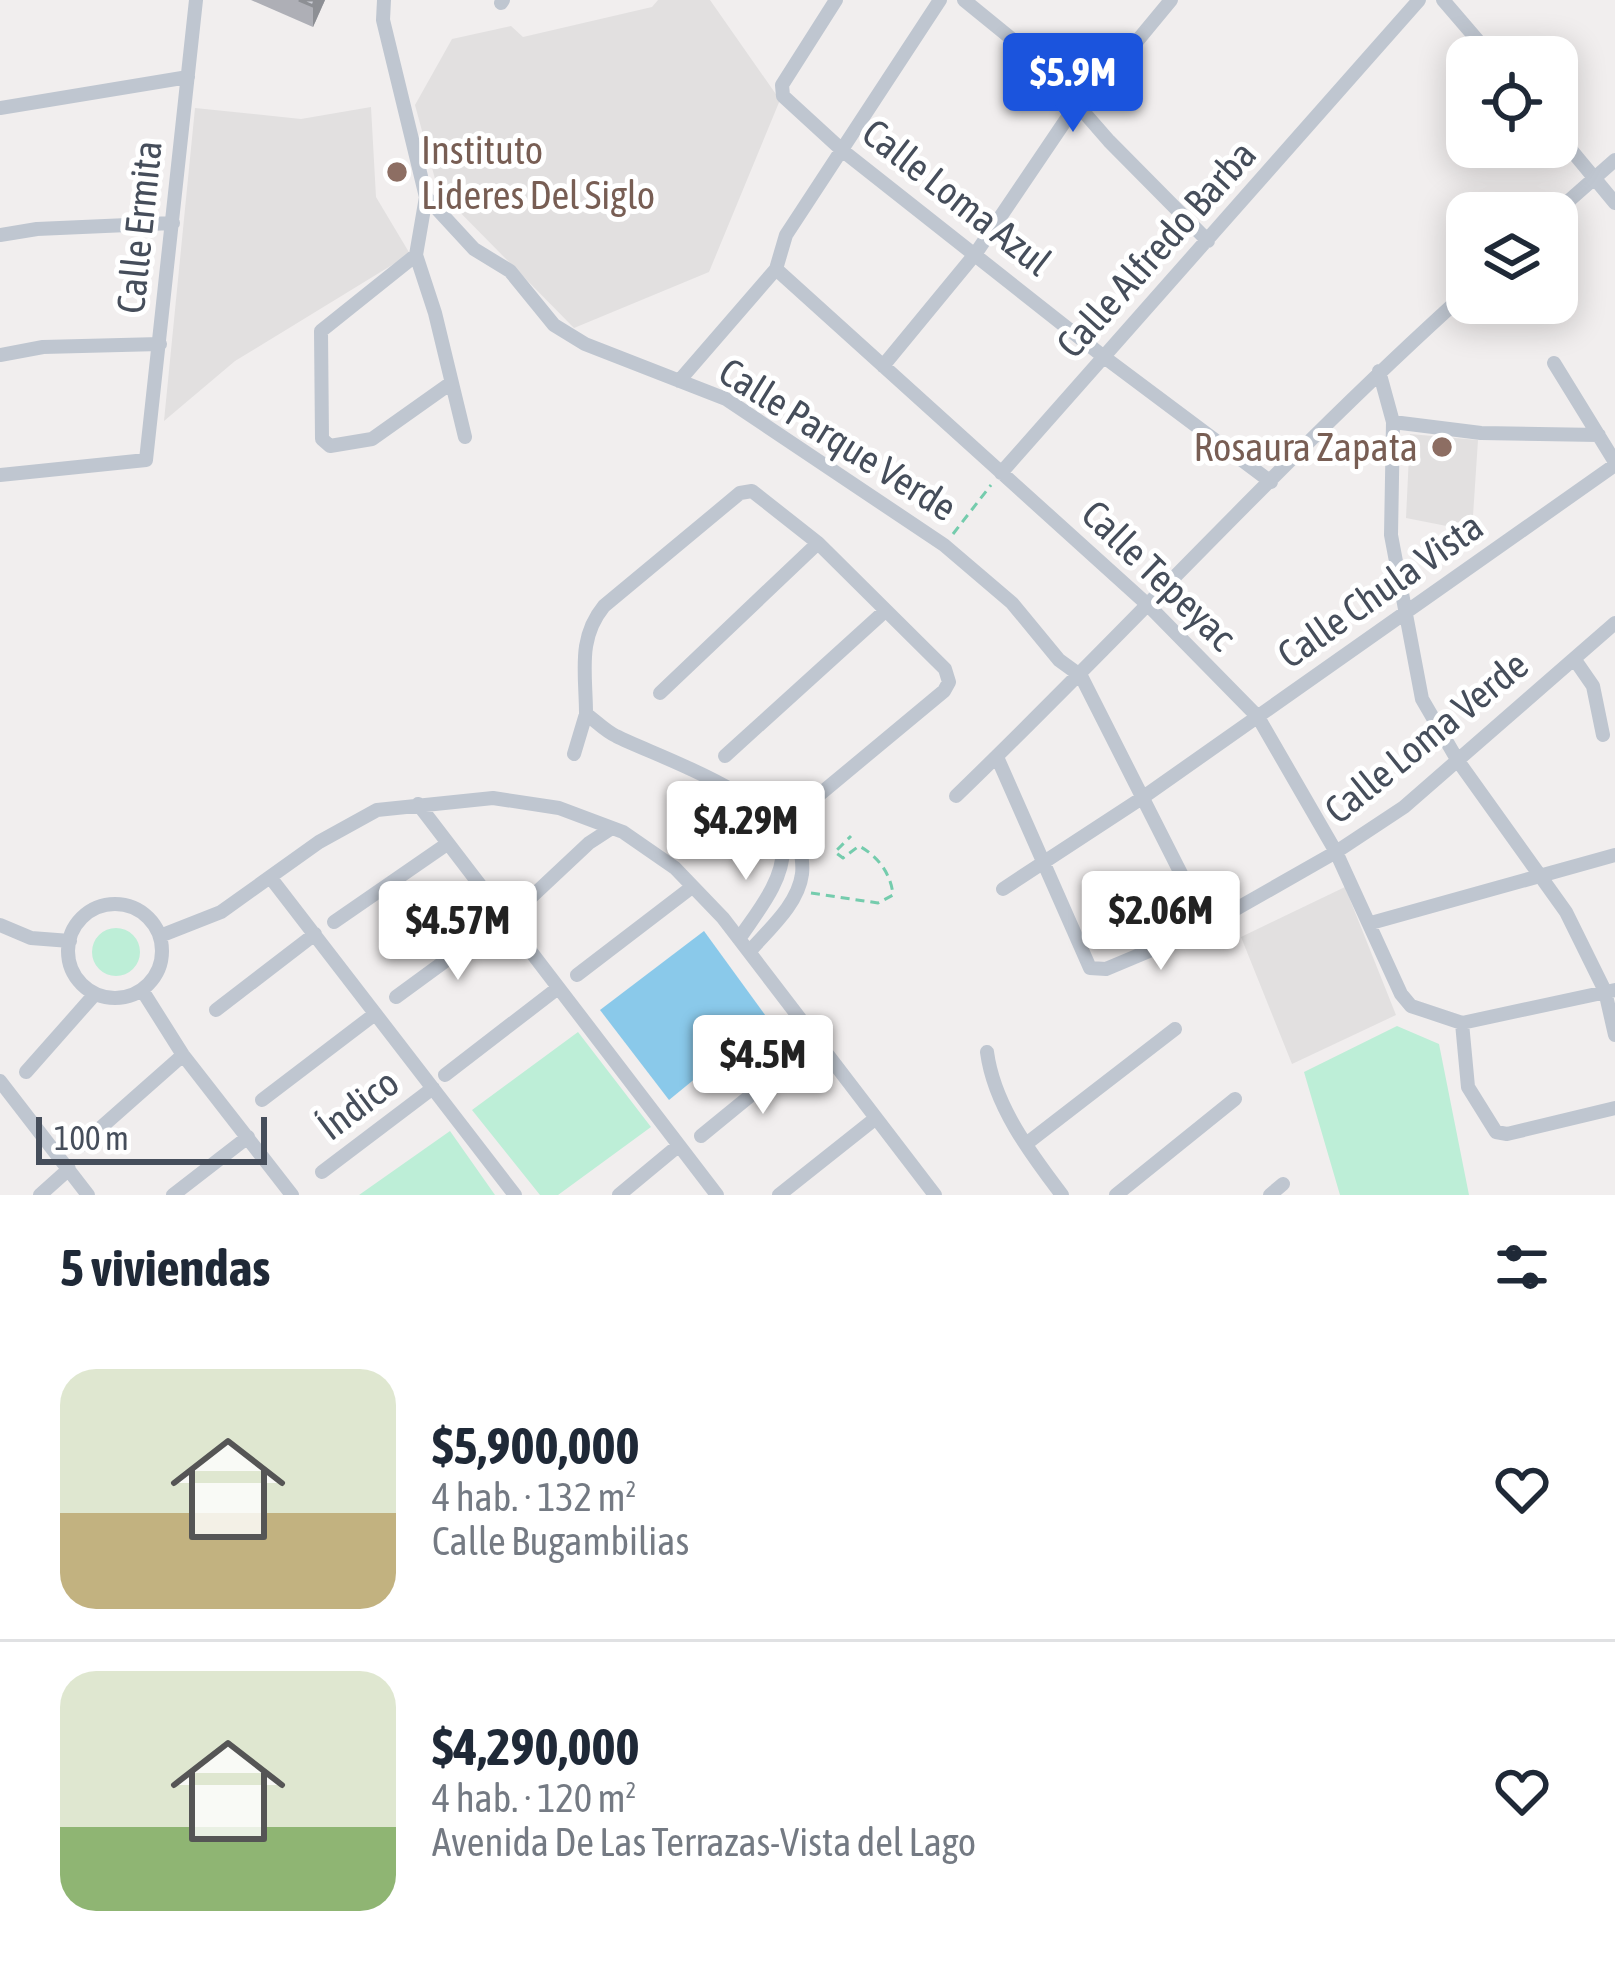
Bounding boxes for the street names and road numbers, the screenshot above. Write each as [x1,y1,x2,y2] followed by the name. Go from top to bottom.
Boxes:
[854,110,1060,284] street label: Calle Loma Azul
[1048,132,1264,366] street label: Calle Alfredo Barba
[108,138,170,316] street label: Calle Ermita
[712,349,964,529] street label: Calle Parque Verde
[1073,491,1245,659] street label: Calle Tepeyac
[1269,503,1491,677] street label: Calle Chula Vista
[1316,642,1536,832] street label: Calle Loma Verde
[309,1060,407,1148] street label: Índico

